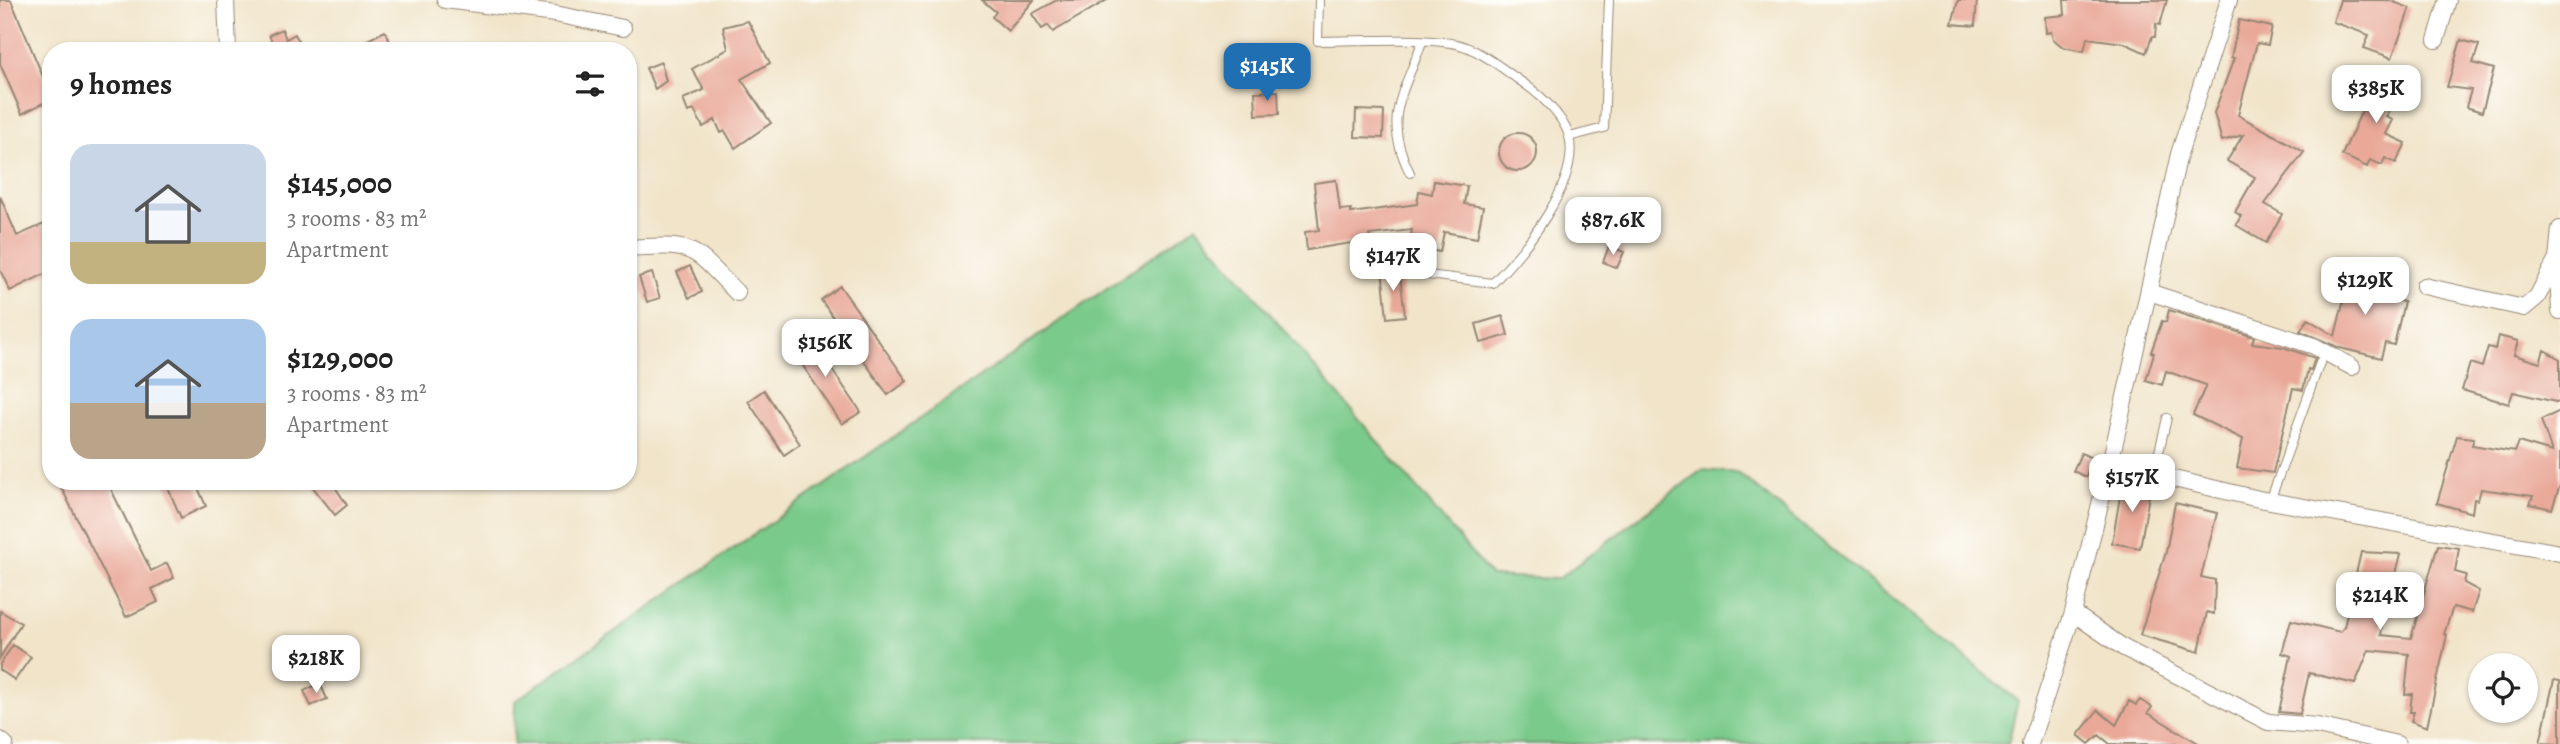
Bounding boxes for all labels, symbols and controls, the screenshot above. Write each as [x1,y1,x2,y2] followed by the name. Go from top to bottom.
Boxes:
[1218,43,1316,103] pin: $145K
[1240,50,1294,81] text: $145K
[70,64,172,104] text: 9 homes
[571,65,609,103] icon: filters
[2327,66,2425,125] pin: $385K
[2348,72,2404,103] text: $385K
[287,163,392,203] text: $145,000
[126,172,210,256] icon: home
[1556,198,1670,257] pin: $87.6K
[287,203,427,234] text: 3 rooms · 83 m²
[1581,204,1645,235] text: $87.6K
[1344,233,1442,293] pin: $147K
[287,234,389,265] text: Apartment
[1366,240,1420,271] text: $147K
[2316,258,2414,317] pin: $129K
[2337,264,2393,295] text: $129K
[776,320,874,379] pin: $156K
[798,326,852,357] text: $156K
[287,338,393,378] text: $129,000
[126,347,210,431] icon: home
[287,378,427,409] text: 3 rooms · 83 m²
[287,409,389,440] text: Apartment
[2083,454,2181,514] pin: $157K
[2105,461,2159,492] text: $157K
[2331,572,2429,632] pin: $214K
[2352,579,2408,610] text: $214K
[267,636,365,695] pin: $218K
[288,642,344,673] text: $218K
[2468,653,2538,723] map controls
[2468,653,2538,723] button: locate

